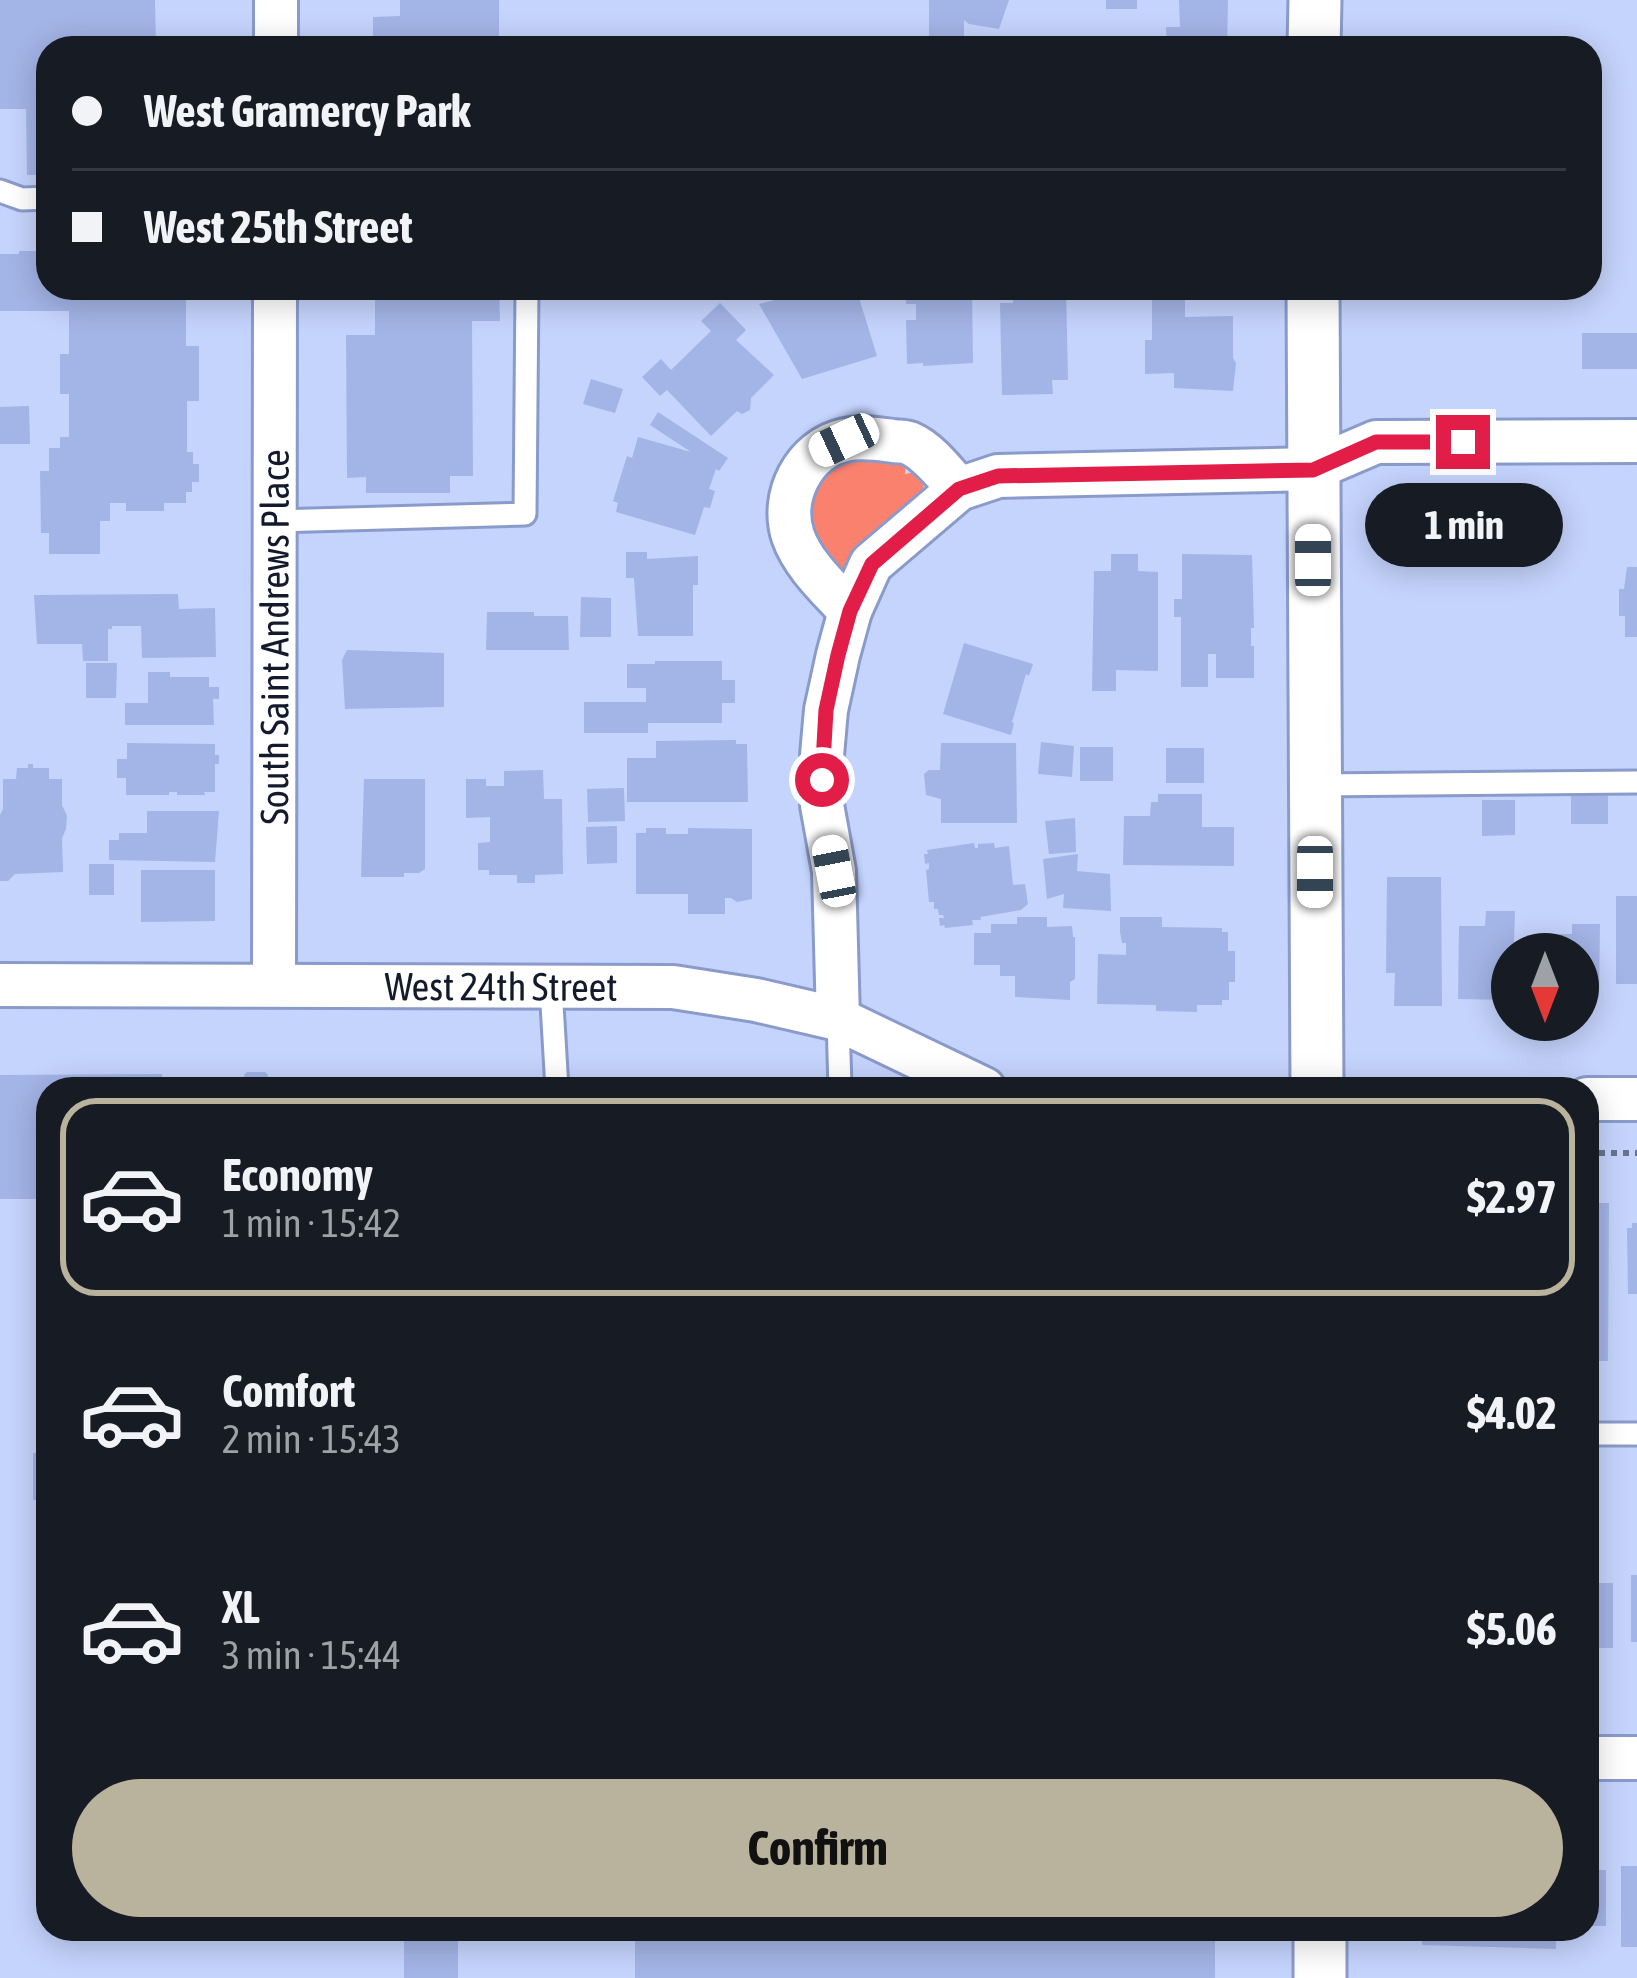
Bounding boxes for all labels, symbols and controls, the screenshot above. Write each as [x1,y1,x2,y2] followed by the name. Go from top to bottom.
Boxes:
[144,85,470,137] text: West Gramercy Park
[144,201,413,253] text: West 25th Street
[804,408,884,472] car
[1436,415,1490,469] route end
[252,449,297,825] street label: South Saint Andrews Place
[1364,484,1562,568] callout: 1 min
[1424,503,1504,547] text: 1 min
[1295,524,1331,596] car
[795,753,849,807] route start
[809,832,859,910] car
[1297,836,1333,908] car
[1491,933,1599,1041] north arrow
[1491,933,1599,1041] map controls
[384,964,618,1009] street label: West 24th Street
[78,1143,186,1251] icon: car
[222,1149,373,1201] text: Economy
[1467,1171,1557,1223] text: $2.97
[222,1201,401,1245] text: 1 min · 15:42
[78,1359,186,1467] icon: car
[222,1365,355,1417] text: Comfort
[1467,1387,1557,1439] text: $4.02
[222,1417,401,1461] text: 2 min · 15:43
[78,1575,186,1683] icon: car
[222,1581,260,1633] text: XL
[1467,1603,1557,1655] text: $5.06
[222,1633,401,1677] text: 3 min · 15:44
[72,1779,1563,1917] button: Confirm

